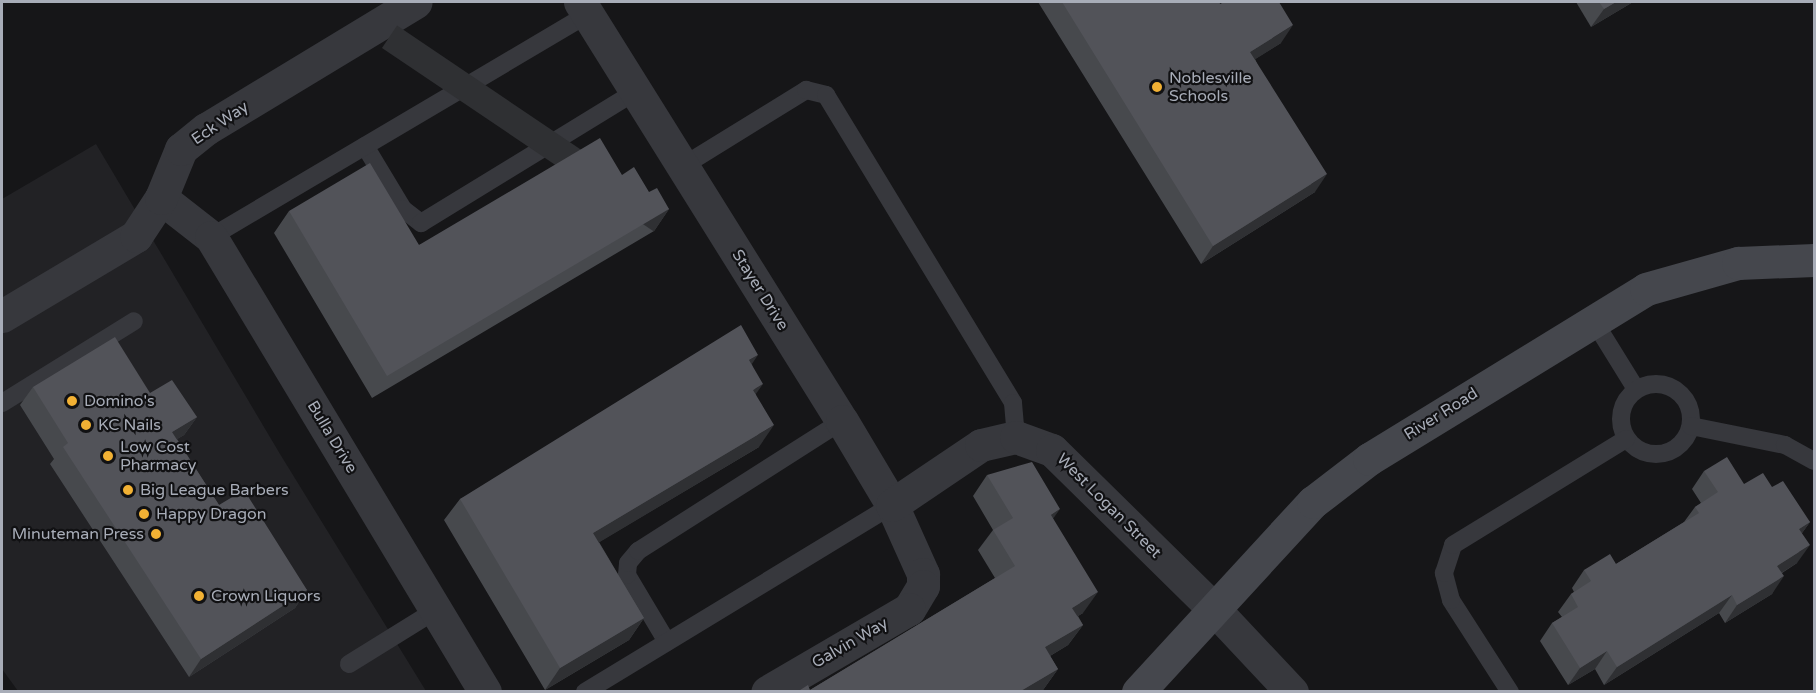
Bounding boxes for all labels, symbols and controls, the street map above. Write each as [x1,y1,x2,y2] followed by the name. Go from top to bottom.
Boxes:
[1169,68,1252,106] place label: Noblesville Schools
[1150,80,1164,94] marker: Noblesville Schools
[188,97,252,149] street label: Eck Way
[728,246,792,334] street label: Stayer Drive
[1401,384,1481,444] street label: River Road
[84,391,155,411] place label: Domino's
[65,394,79,408] marker: Domino's
[303,397,361,477] street label: Bulla Drive
[98,415,161,435] place label: KC Nails
[79,418,93,432] marker: KC Nails
[120,437,196,475] place label: Low Cost Pharmacy
[101,449,115,463] marker: Low Cost Pharmacy
[1053,450,1165,562] street label: West Logan Street
[140,480,289,500] place label: Big League Barbers
[121,483,135,497] marker: Big League Barbers
[156,504,266,524] place label: Happy Dragon
[137,507,151,521] marker: Happy Dragon
[12,524,144,544] place label: Minuteman Press
[149,527,163,541] marker: Minuteman Press
[211,586,321,606] place label: Crown Liquors
[192,589,206,603] marker: Crown Liquors
[809,614,891,672] street label: Galvin Way

